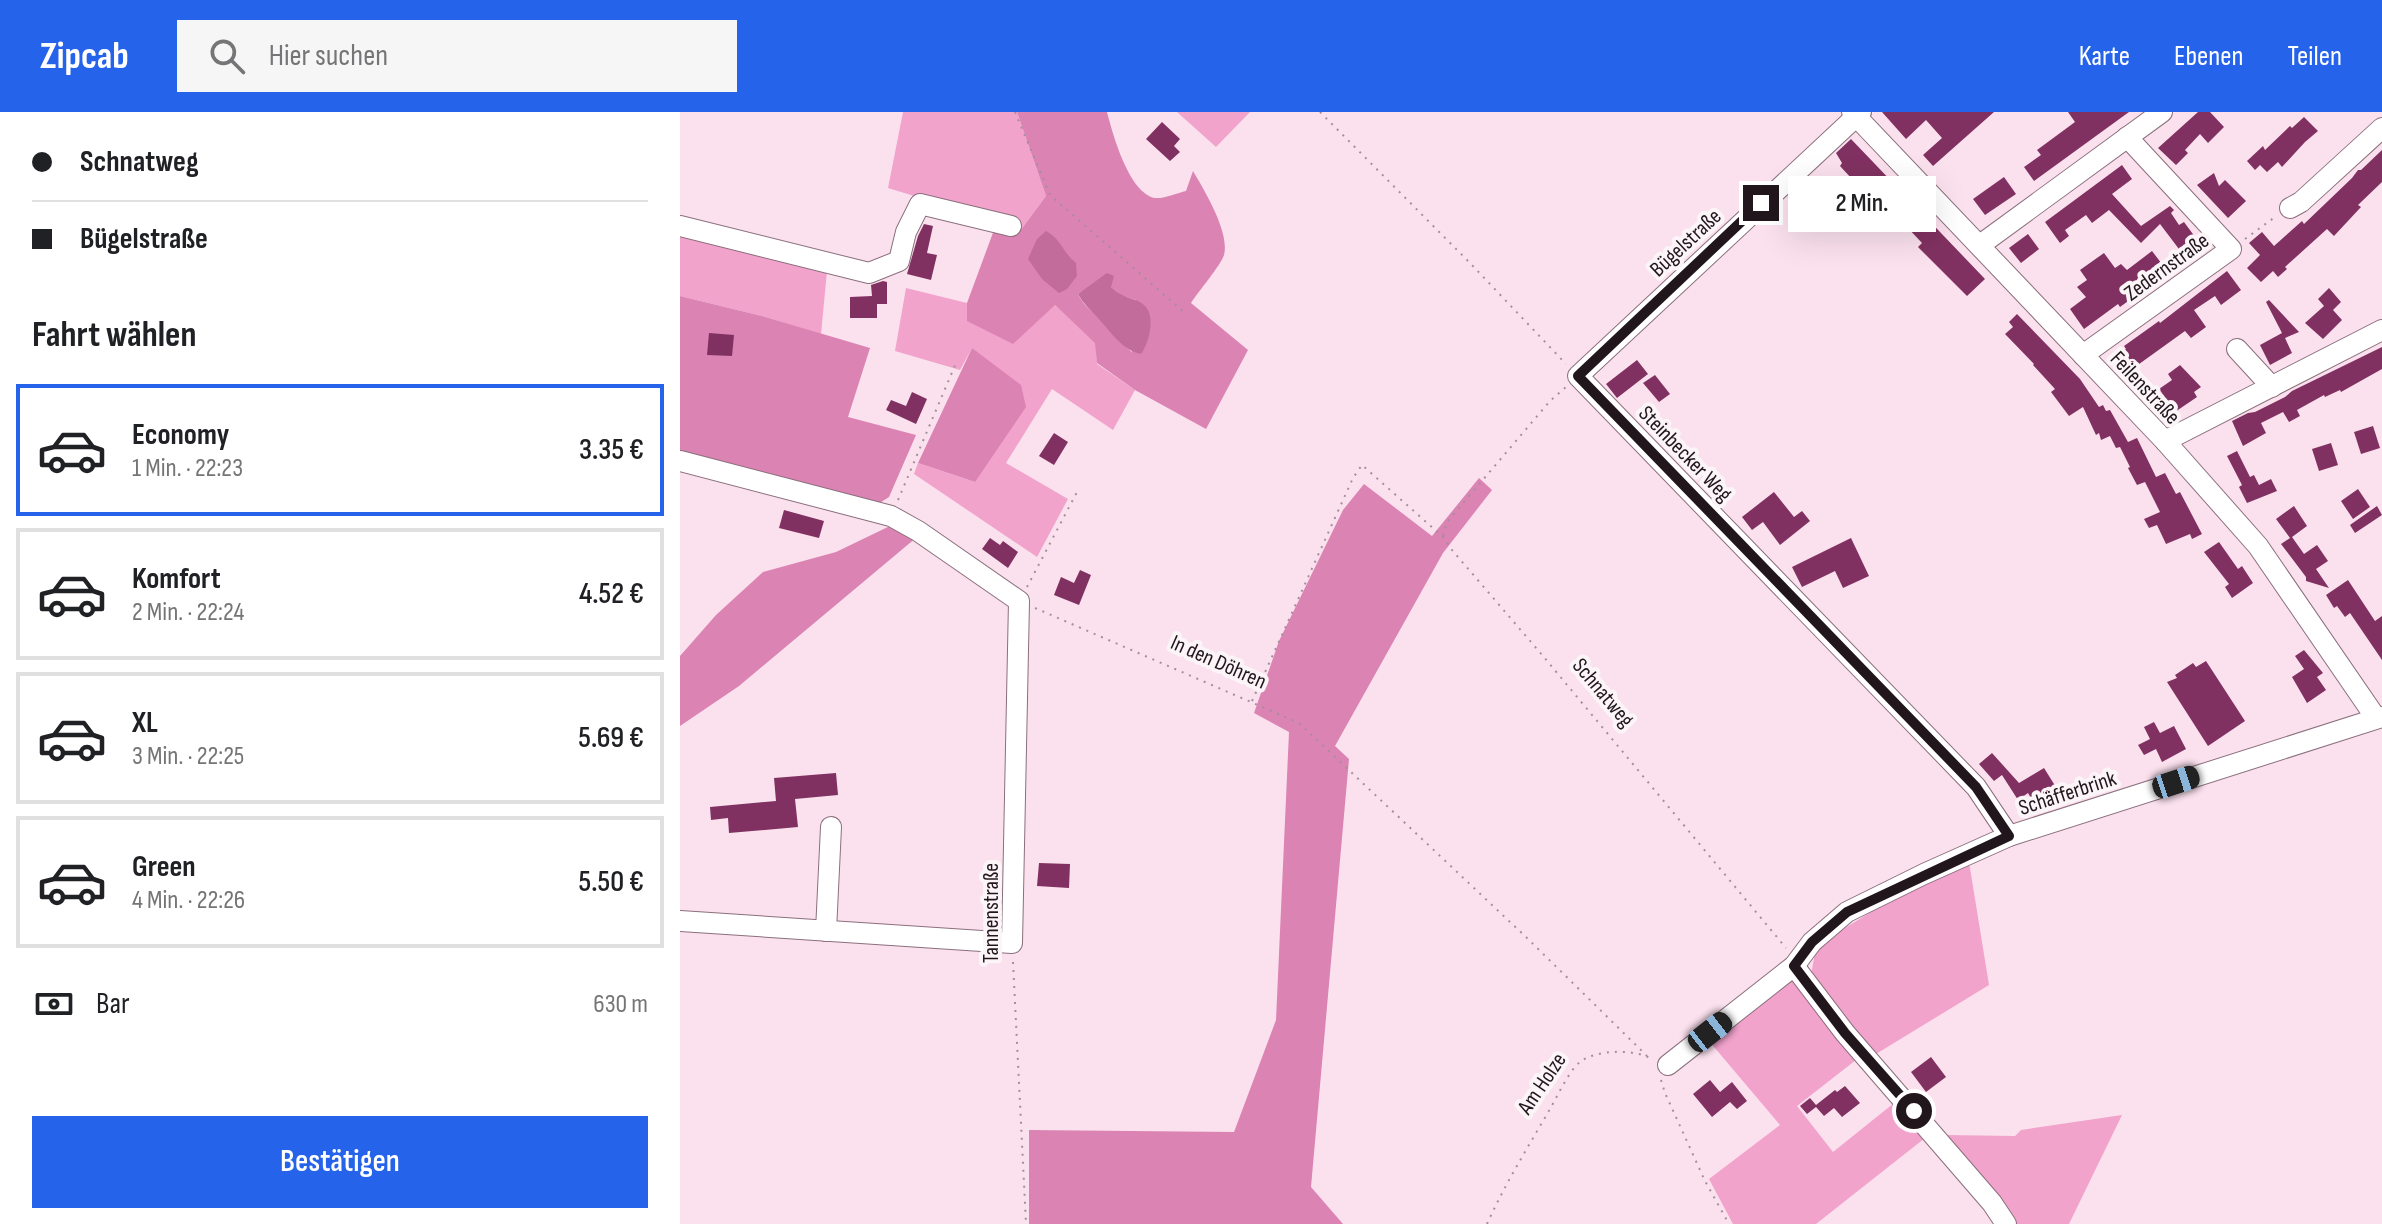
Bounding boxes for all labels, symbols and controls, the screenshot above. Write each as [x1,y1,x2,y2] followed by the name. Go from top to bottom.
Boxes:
[177,20,737,92] search box
[40,34,129,79] text: Zipcab
[205,34,249,78] icon: search
[269,38,388,74] text: Hier suchen
[2079,40,2130,73] text: Karte
[2174,40,2244,73] text: Ebenen
[2288,40,2342,73] text: Teilen
[80,144,199,180] text: Schnatweg
[1789,175,1937,231] callout: 2 Min.
[1743,185,1779,221] route end
[1835,188,1889,219] text: 2 Min.
[1645,203,1727,283] street label: Bügelstraße
[80,221,208,257] text: Bügelstraße
[2119,227,2215,307] street label: Zedernstraße
[32,314,196,357] text: Fahrt wählen
[2104,346,2186,430] street label: Feilenstraße
[1632,400,1738,508] street label: Steinbecker Weg
[36,414,108,486] icon: car
[132,417,229,453] text: Economy
[579,432,644,468] text: 3.35 €
[132,453,243,484] text: 1 Min. · 22:23
[36,558,108,630] icon: car
[132,561,221,597] text: Komfort
[579,576,644,612] text: 4.52 €
[132,597,244,628] text: 2 Min. · 22:24
[1166,629,1270,695] street label: In den Döhren
[1566,653,1640,733] street label: Schnatweg
[36,702,108,774] icon: car
[132,705,158,741] text: XL
[578,720,644,756] text: 5.69 €
[132,741,244,772] text: 3 Min. · 22:25
[2149,763,2203,801] car
[2015,765,2120,822] street label: Schäfferbrink
[36,846,108,918] icon: car
[132,849,196,885] text: Green
[978,863,1005,963] street label: Tannenstraße
[579,864,644,900] text: 5.50 €
[132,885,245,916] text: 4 Min. · 22:26
[32,982,76,1026] icon: cash
[96,986,130,1022] text: Bar
[593,989,648,1020] text: 630 m
[1684,1008,1736,1056] car
[1511,1048,1573,1121] street label: Am Holze
[1896,1093,1932,1129] route start
[32,1116,648,1208] button: Bestätigen

